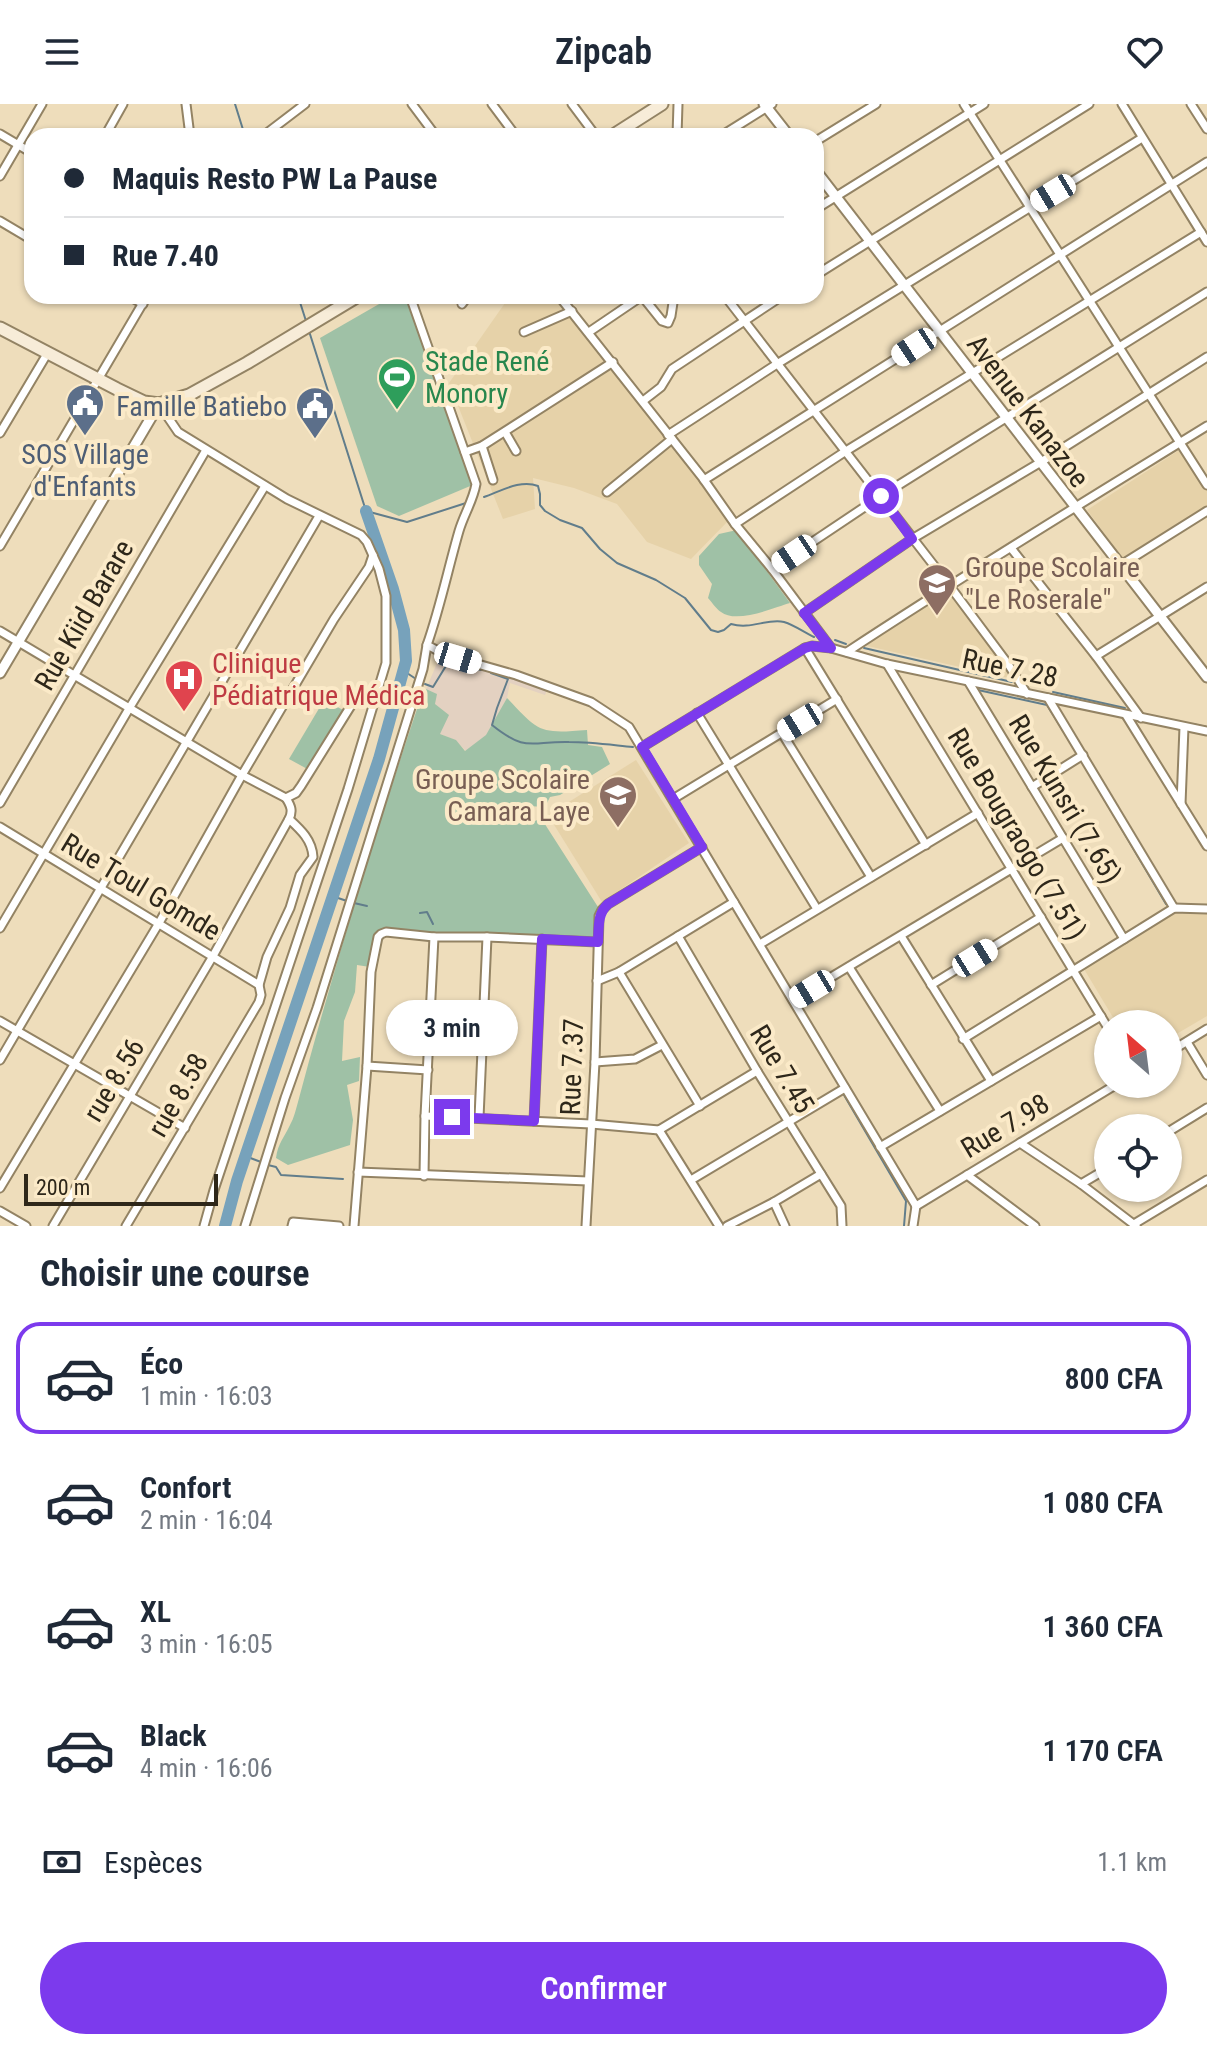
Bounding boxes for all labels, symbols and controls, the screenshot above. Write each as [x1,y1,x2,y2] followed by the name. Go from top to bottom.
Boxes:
[40,30,84,74] icon: menu
[1123,30,1167,74] icon: heart
[555,31,652,73] text: Zipcab
[112,161,437,196] text: Maquis Resto PW La Pause
[1026,170,1080,216] car
[112,238,219,273] text: Rue 7.40
[887,324,941,370] car
[960,328,1096,494] street label: Avenue Kanazoe
[425,345,549,410] place label: Stade René Monory
[376,356,418,411] sports icon: Stade René Monory
[64,382,106,437] public building icon: SOS Village d'Enfants
[294,385,336,440] public building icon: Famille Batiebo
[116,390,287,423] place label: Famille Batiebo
[21,438,149,503] place label: SOS Village d'Enfants
[863,478,899,514] route start
[767,531,821,577] car
[28,534,140,696] street label: Rue Kiid Barare
[965,551,1140,616] place label: Groupe Scolaire "Le Roserale"
[916,562,958,617] school or university icon: Groupe Scolaire "Le Roserale"
[432,640,484,676] car
[959,642,1061,694] street label: Rue 7.28
[212,647,425,712] place label: Clinique Pédiatrique Médica
[163,658,205,713] hospital icon: Clinique Pédiatrique Médica
[773,699,827,745] car
[1002,709,1128,889] street label: Rue Kunsri (7.65)
[941,722,1093,946] street label: Rue Bougraogo (7.51)
[415,763,590,828] place label: Groupe Scolaire Camara Laye
[597,774,639,829] school or university icon: Groupe Scolaire Camara Laye
[55,827,227,947] street label: Rue Toul Gomde
[948,935,1002,981] car
[785,966,839,1012] car
[386,1001,518,1057] callout: 3 min
[1094,1010,1182,1098] north arrow
[1094,1010,1182,1202] map controls
[423,1013,481,1043] text: 3 min
[554,1018,590,1116] street label: Rue 7.37
[743,1019,821,1119] street label: Rue 7.45
[77,1033,151,1127] street label: rue 8.56
[141,1048,215,1142] street label: rue 8.58
[955,1087,1055,1165] street label: Rue 7.98
[434,1099,470,1135] route end
[1094,1114,1182,1202] button: locate
[24,1170,218,1206] scale bar
[36,1175,90,1200] text: 200 m
[40,1253,309,1295] text: Choisir une course
[44,1342,116,1414] icon: car
[140,1346,183,1381] text: Éco
[1064,1361,1163,1396] text: 800 CFA
[140,1381,273,1411] text: 1 min · 16:03
[44,1466,116,1538] icon: car
[140,1470,231,1505] text: Confort
[1042,1485,1163,1520] text: 1 080 CFA
[140,1505,273,1535] text: 2 min · 16:04
[44,1590,116,1662] icon: car
[140,1594,171,1629] text: XL
[1042,1609,1163,1644] text: 1 360 CFA
[140,1629,273,1659] text: 3 min · 16:05
[44,1714,116,1786] icon: car
[140,1718,207,1753] text: Black
[1042,1733,1163,1768] text: 1 170 CFA
[140,1753,273,1783] text: 4 min · 16:06
[40,1840,84,1884] icon: cash
[104,1845,203,1880] text: Espèces
[1097,1847,1167,1877] text: 1.1 km
[40,1942,1167,2034] button: Confirmer

